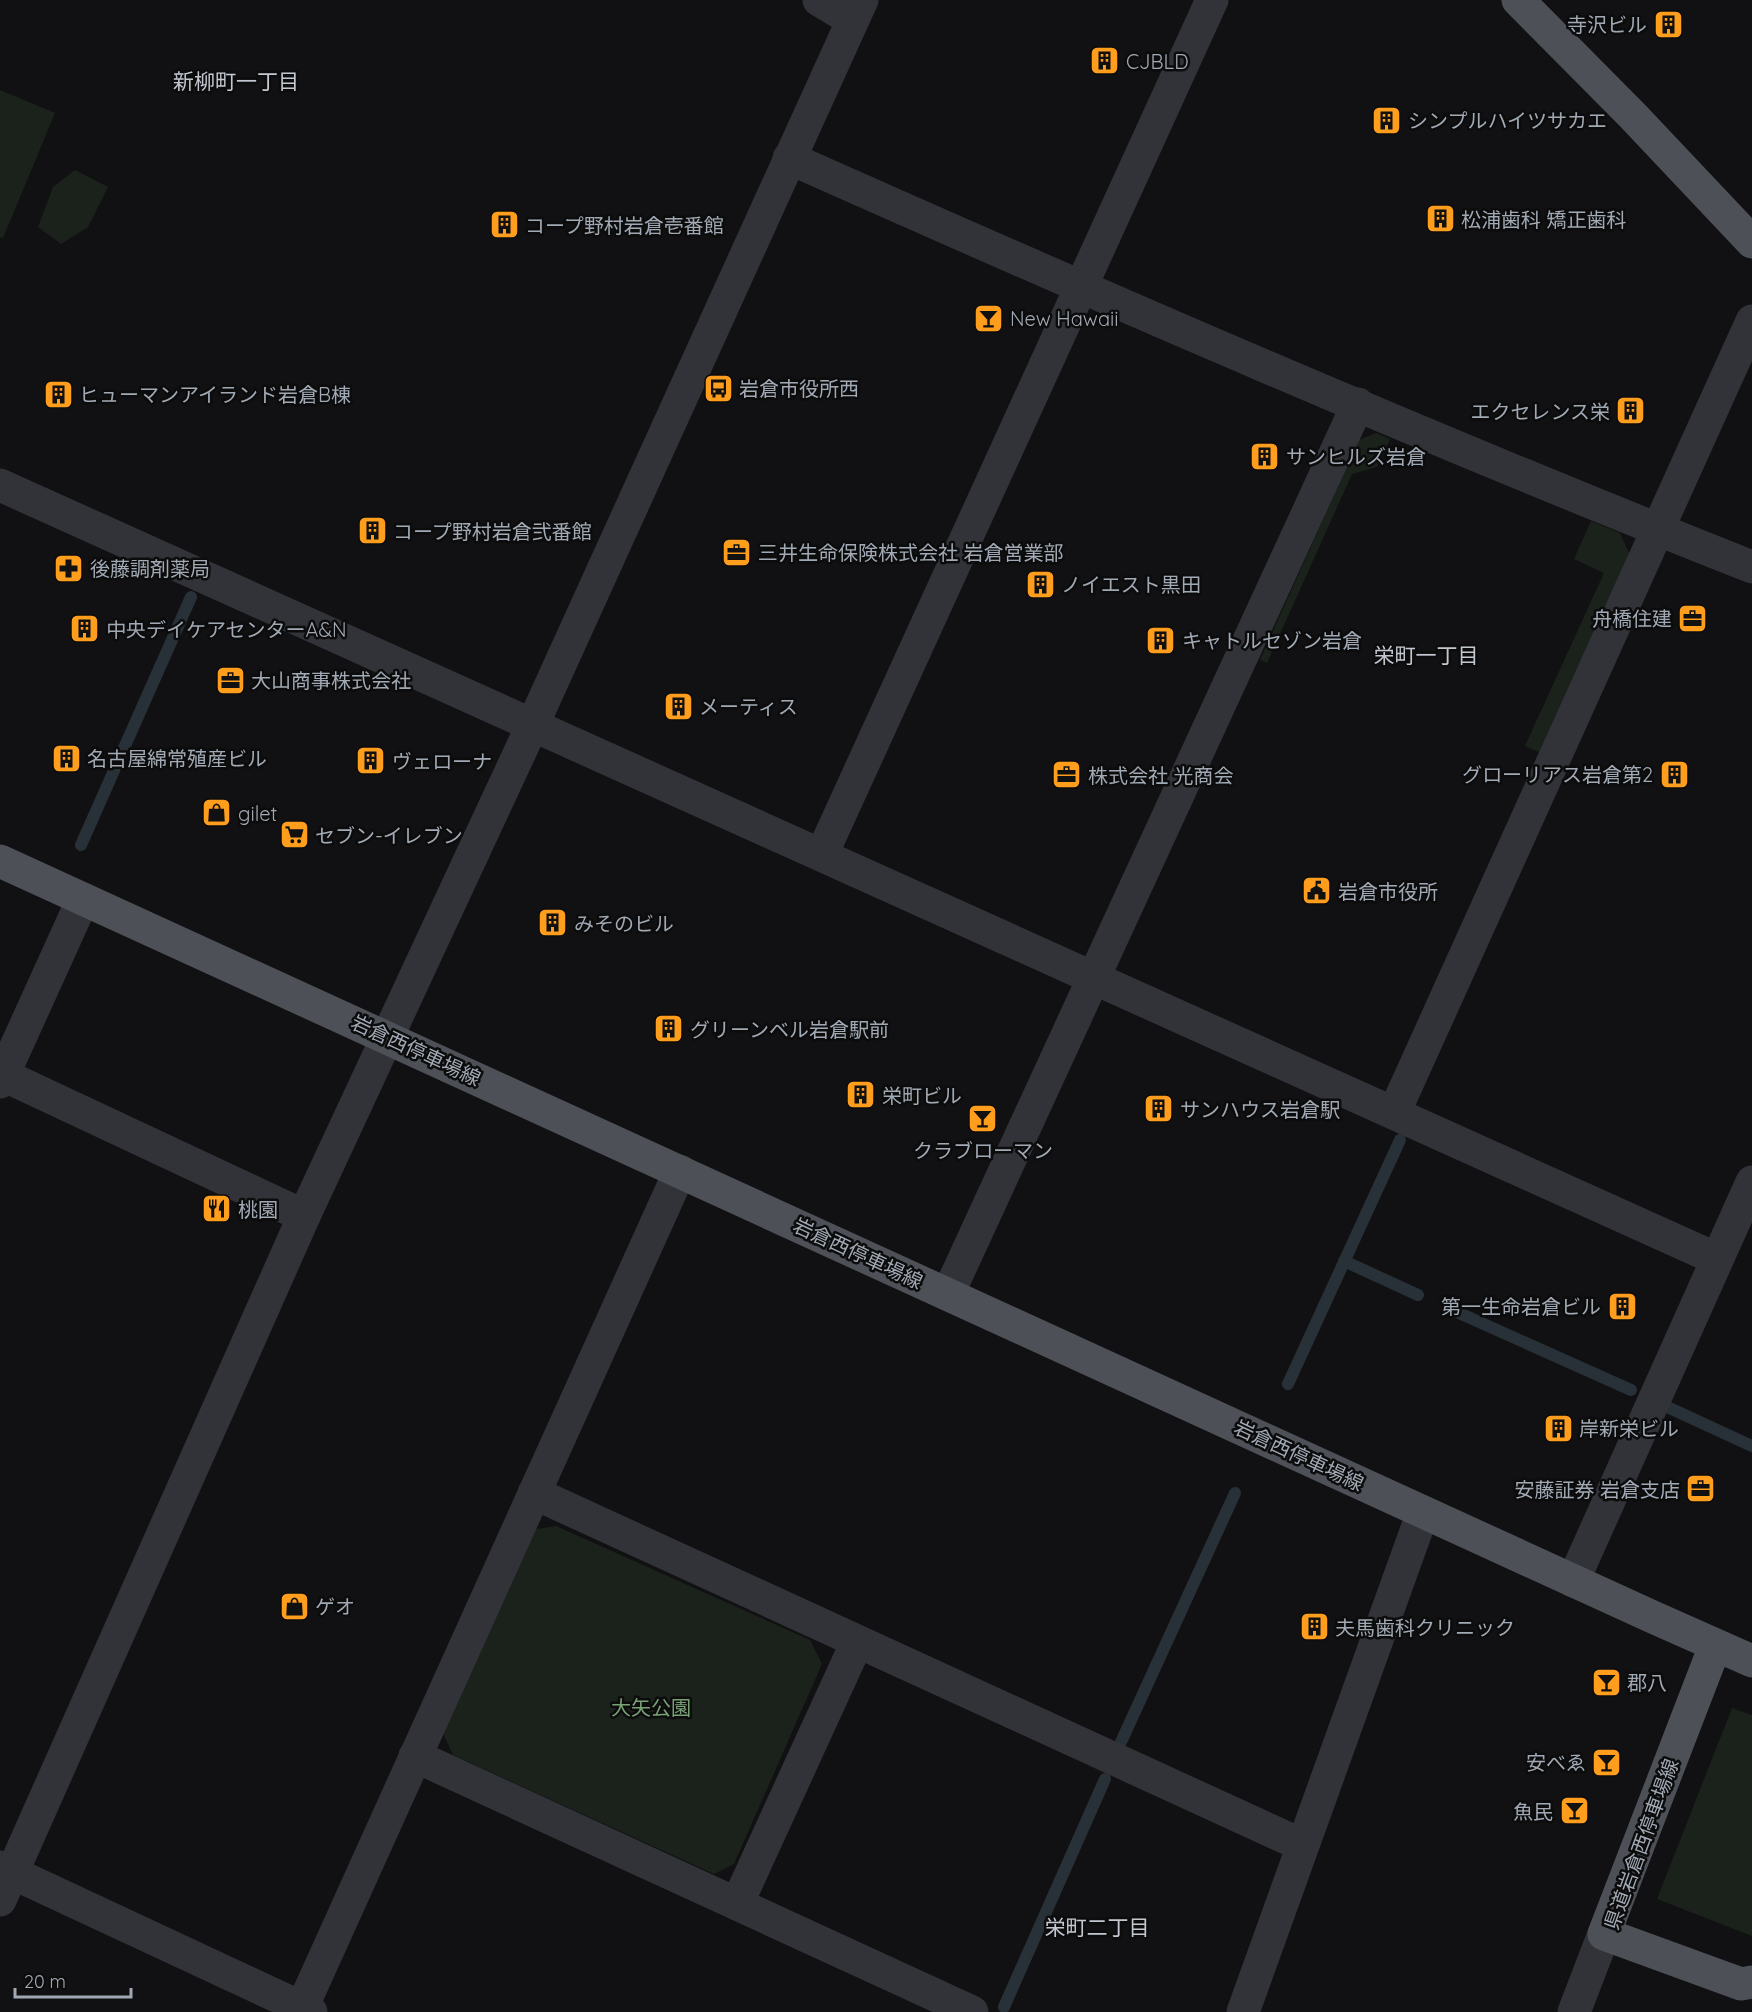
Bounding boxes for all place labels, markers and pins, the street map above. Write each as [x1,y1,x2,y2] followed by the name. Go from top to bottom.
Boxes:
[1652,8,1684,40] building icon: 寺沢ビル
[1567,12,1647,37] place label: 寺沢ビル
[1089,45,1121,77] building icon: CJBLD
[1126,49,1189,74] place label: CJBLD
[1371,104,1403,136] building icon: シンプルハイツサカエ
[1408,108,1607,133] place label: シンプルハイツサカエ
[1424,203,1456,235] building icon: 松浦歯科 矯正歯科
[1461,207,1626,232] place label: 松浦歯科 矯正歯科
[488,209,520,241] building icon: コープ野村岩倉壱番館
[525,213,724,238] place label: コープ野村岩倉壱番館
[973,302,1005,334] bar icon: New Hawaii
[1010,306,1119,331] place label: New Hawaii
[702,372,734,404] bus stop icon: 岩倉市役所西
[739,376,859,401] place label: 岩倉市役所西
[42,378,74,410] building icon: ヒューマンアイランド岩倉B棟
[79,382,351,407] place label: ヒューマンアイランド岩倉B棟
[1615,395,1647,427] building icon: エクセレンス栄
[1470,399,1610,424] place label: エクセレンス栄
[1249,440,1281,472] building icon: サンヒルズ岩倉
[1286,444,1426,469] place label: サンヒルズ岩倉
[356,515,388,547] building icon: コープ野村岩倉弐番館
[393,519,592,544] place label: コープ野村岩倉弐番館
[721,536,753,568] office icon: 三井生命保険株式会社 岩倉営業部
[758,540,1063,565] place label: 三井生命保険株式会社 岩倉営業部
[53,552,85,584] pharmacy icon: 後藤調剤薬局
[90,556,210,581] place label: 後藤調剤薬局
[1024,568,1056,600] building icon: ノイエスト黒田
[1061,572,1201,597] place label: ノイエスト黒田
[1677,602,1709,634] office icon: 舟橋住建
[1592,606,1672,631] place label: 舟橋住建
[69,613,101,645] building icon: 中央デイケアセンターA&N
[106,617,347,642] place label: 中央デイケアセンターA&N
[1145,624,1177,656] building icon: キャトルセゾン岩倉
[1182,628,1362,653] place label: キャトルセゾン岩倉
[214,664,246,696] office icon: 大山商事株式会社
[251,668,411,693] place label: 大山商事株式会社
[662,690,694,722] building icon: メーティス
[699,694,798,719] place label: メーティス
[50,742,82,774] building icon: 名古屋綿常殖産ビル
[355,745,387,777] building icon: ヴェローナ
[87,746,267,771] place label: 名古屋綿常殖産ビル
[392,749,492,774] place label: ヴェローナ
[1658,758,1690,790] building icon: グローリアス岩倉第2
[1051,759,1083,791] office icon: 株式会社 光商会
[1462,762,1653,787] place label: グローリアス岩倉第2
[1088,763,1233,788] place label: 株式会社 光商会
[201,797,233,829] shop icon: gilet
[238,801,277,826] place label: gilet
[278,819,310,851] supermarket icon: セブン-イレブン
[315,823,463,848] place label: セブン-イレブン
[1301,875,1333,907] public building icon: 岩倉市役所
[1338,879,1438,904] place label: 岩倉市役所
[537,907,569,939] building icon: みそのビル
[574,911,674,936] place label: みそのビル
[653,1013,685,1045] building icon: グリーンベル岩倉駅前
[690,1017,889,1042] place label: グリーンベル岩倉駅前
[845,1079,877,1111] building icon: 栄町ビル
[882,1083,962,1108] place label: 栄町ビル
[1143,1093,1175,1125] building icon: サンハウス岩倉駅
[1180,1097,1340,1122] place label: サンハウス岩倉駅
[967,1103,999,1135] bar icon: クラブローマン
[913,1138,1053,1163] place label: クラブローマン
[201,1193,233,1225] restaurant icon: 桃園
[238,1197,278,1222] place label: 桃園
[1606,1290,1638,1322] building icon: 第一生命岩倉ビル
[1441,1294,1601,1319] place label: 第一生命岩倉ビル
[1542,1412,1574,1444] building icon: 岸新栄ビル
[1579,1416,1679,1441] place label: 岸新栄ビル
[1685,1473,1717,1505] office icon: 安藤証券 岩倉支店
[1515,1477,1680,1502] place label: 安藤証券 岩倉支店
[278,1590,310,1622] shop icon: ゲオ
[315,1594,355,1619] place label: ゲオ
[1298,1611,1330,1643] building icon: 夫馬歯科クリニック
[1335,1615,1515,1640] place label: 夫馬歯科クリニック
[1590,1666,1622,1698] bar icon: 郡八
[1627,1670,1667,1695] place label: 郡八
[1591,1746,1623,1778] bar icon: 安べゑ
[1526,1750,1586,1775] place label: 安べゑ
[1558,1795,1590,1827] bar icon: 魚民
[1513,1799,1553,1824] place label: 魚民

